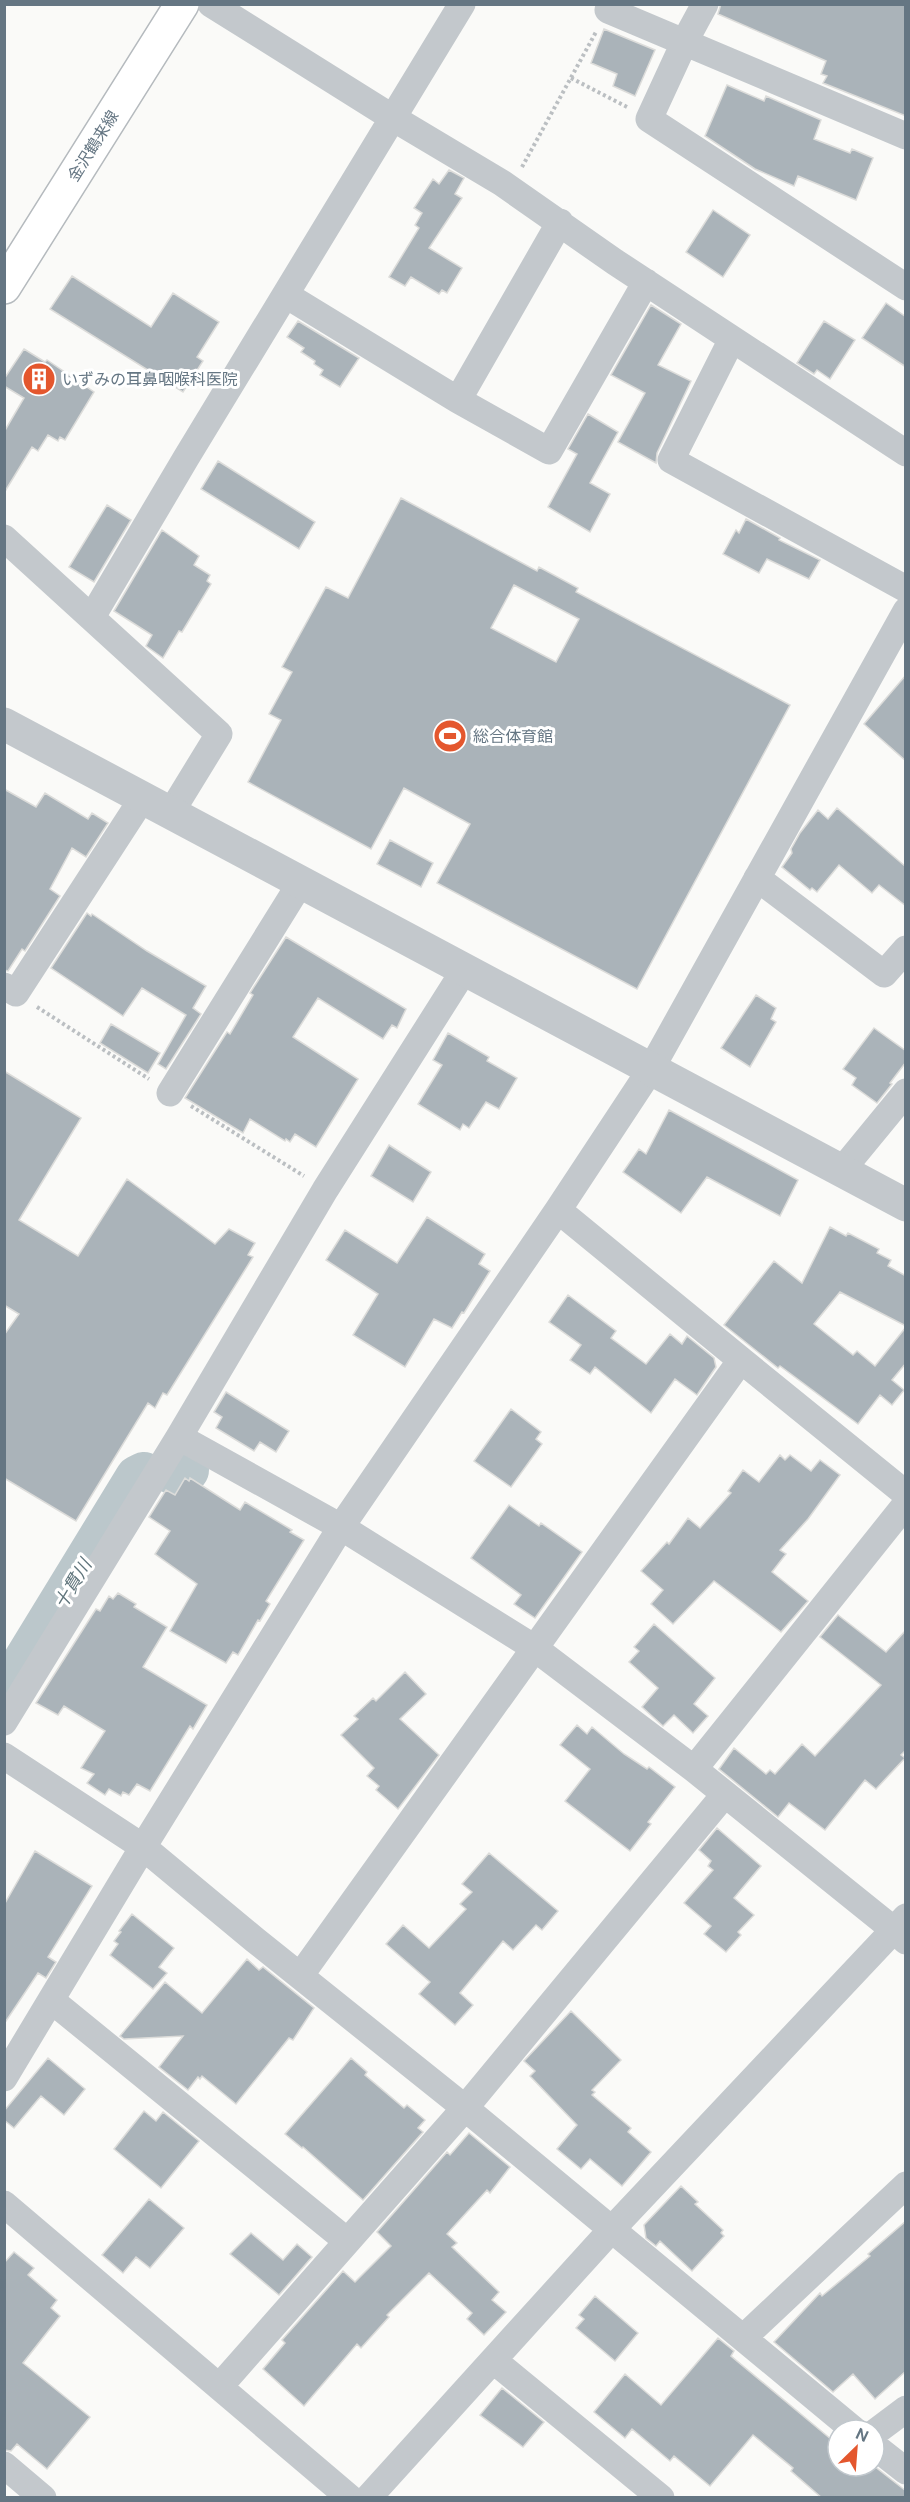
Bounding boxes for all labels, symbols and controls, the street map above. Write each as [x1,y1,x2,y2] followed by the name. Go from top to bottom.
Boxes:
[63,107,123,185] street label: 金沢鶴来線
[21,361,57,397] building icon: いずみの耳鼻咽喉科医院
[62,369,238,390] place label: いずみの耳鼻咽喉科医院
[432,718,468,754] sports icon: 総合体育館
[473,726,553,747] place label: 総合体育館
[49,1553,98,1613] water label: 十貫川
[826,2418,886,2478] north arrow
[852,2423,872,2447] text: N

